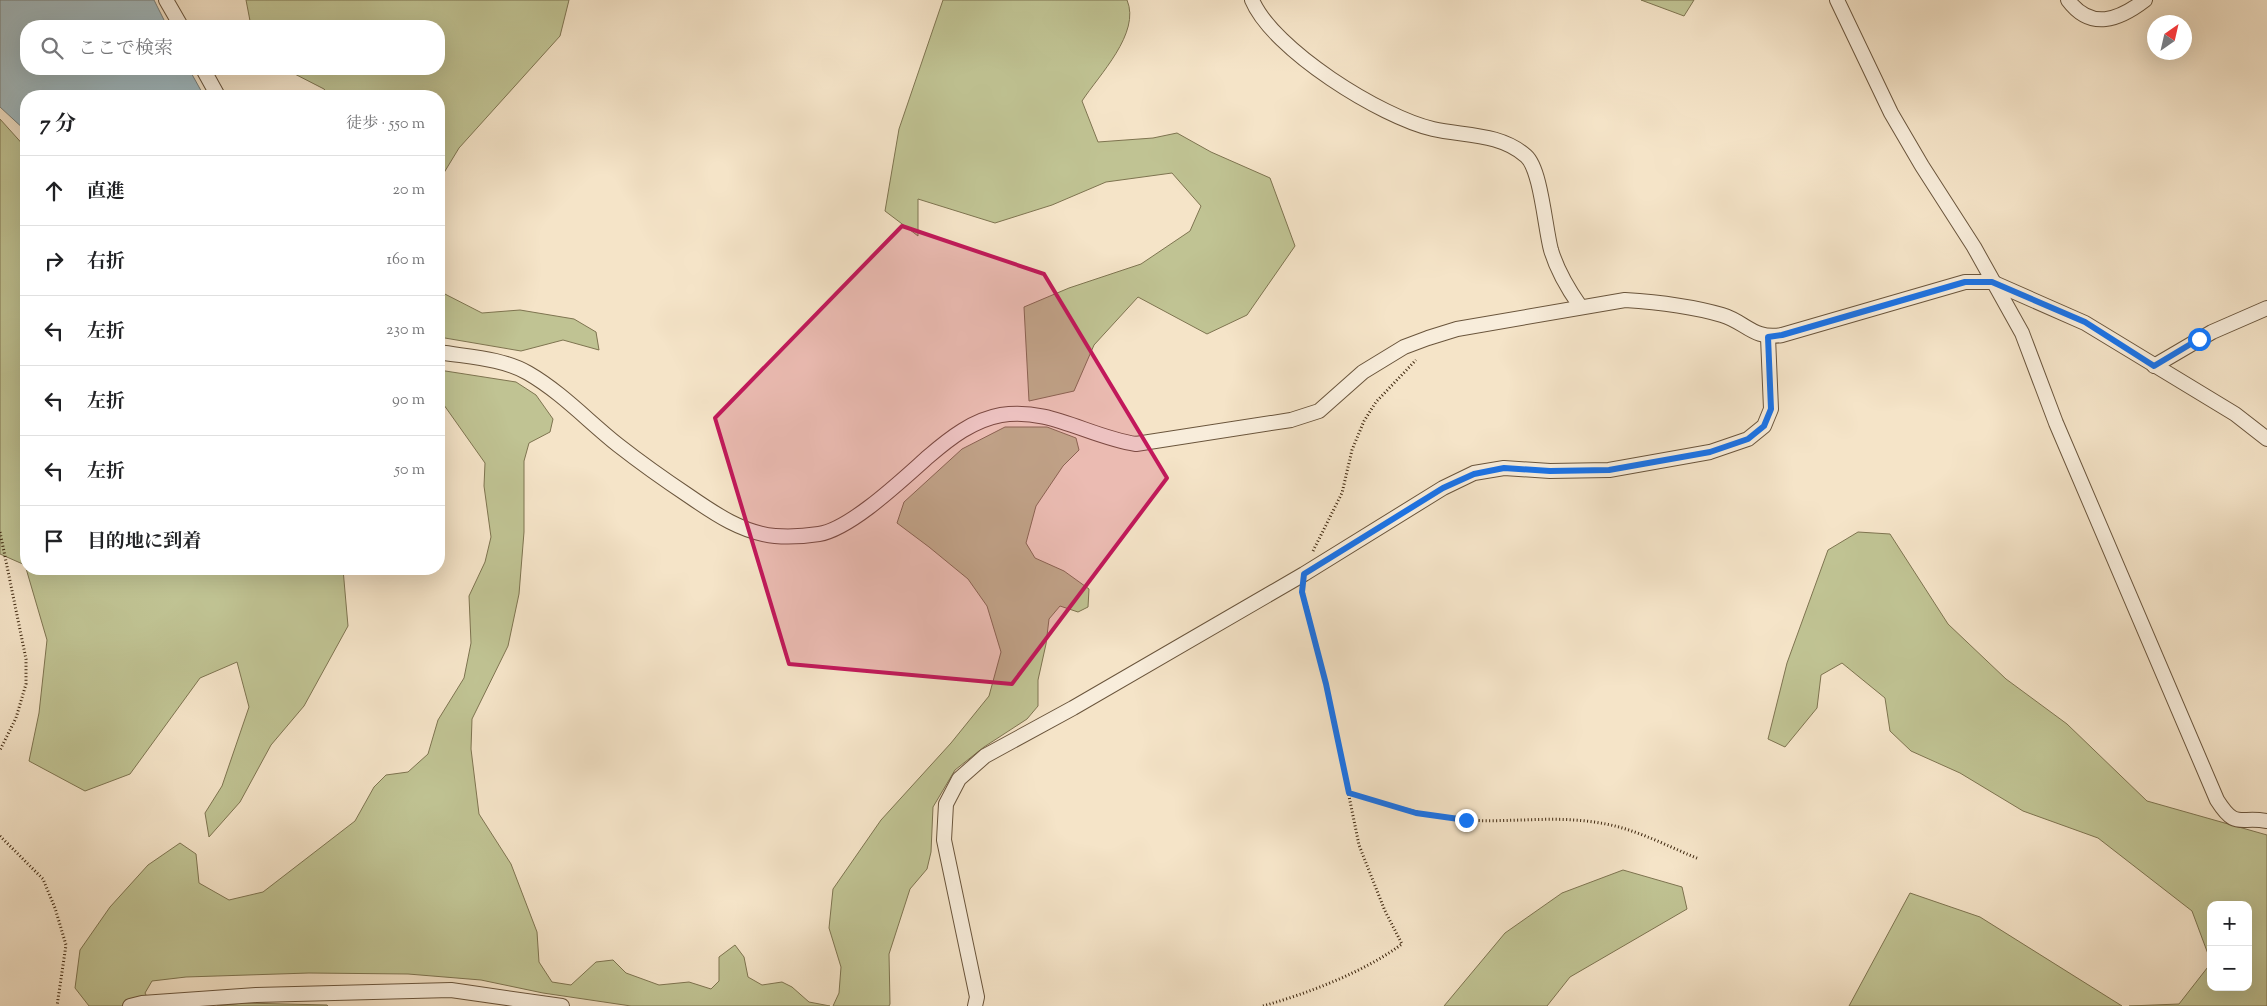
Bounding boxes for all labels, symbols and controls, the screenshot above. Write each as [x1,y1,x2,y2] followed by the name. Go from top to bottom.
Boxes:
[2147,15,2192,60] north arrow
[20,20,445,75] search box
[38,34,66,62] icon: search
[78,36,173,63] text: ここで検索
[40,110,76,140] text: 7 分
[346,113,425,136] text: 徒歩 · 550 m
[40,177,68,205] icon: ahead
[87,179,125,206] text: 直進
[392,179,425,202] text: 20 m
[40,247,68,275] icon: right
[87,249,125,276] text: 右折
[387,249,425,272] text: 160 m
[40,317,68,345] icon: left
[87,319,125,346] text: 左折
[386,319,425,342] text: 230 m
[2188,328,2211,351] route start
[40,387,68,415] icon: left
[87,389,125,416] text: 左折
[392,389,425,412] text: 90 m
[40,457,68,485] icon: left
[87,459,125,486] text: 左折
[394,459,425,482] text: 50 m
[40,527,68,555] icon: arrive
[87,529,201,556] text: 目的地に到着
[1455,809,1478,832] route end
[2207,901,2252,991] map controls
[2207,901,2252,946] button: +
[2207,946,2252,991] button: −

